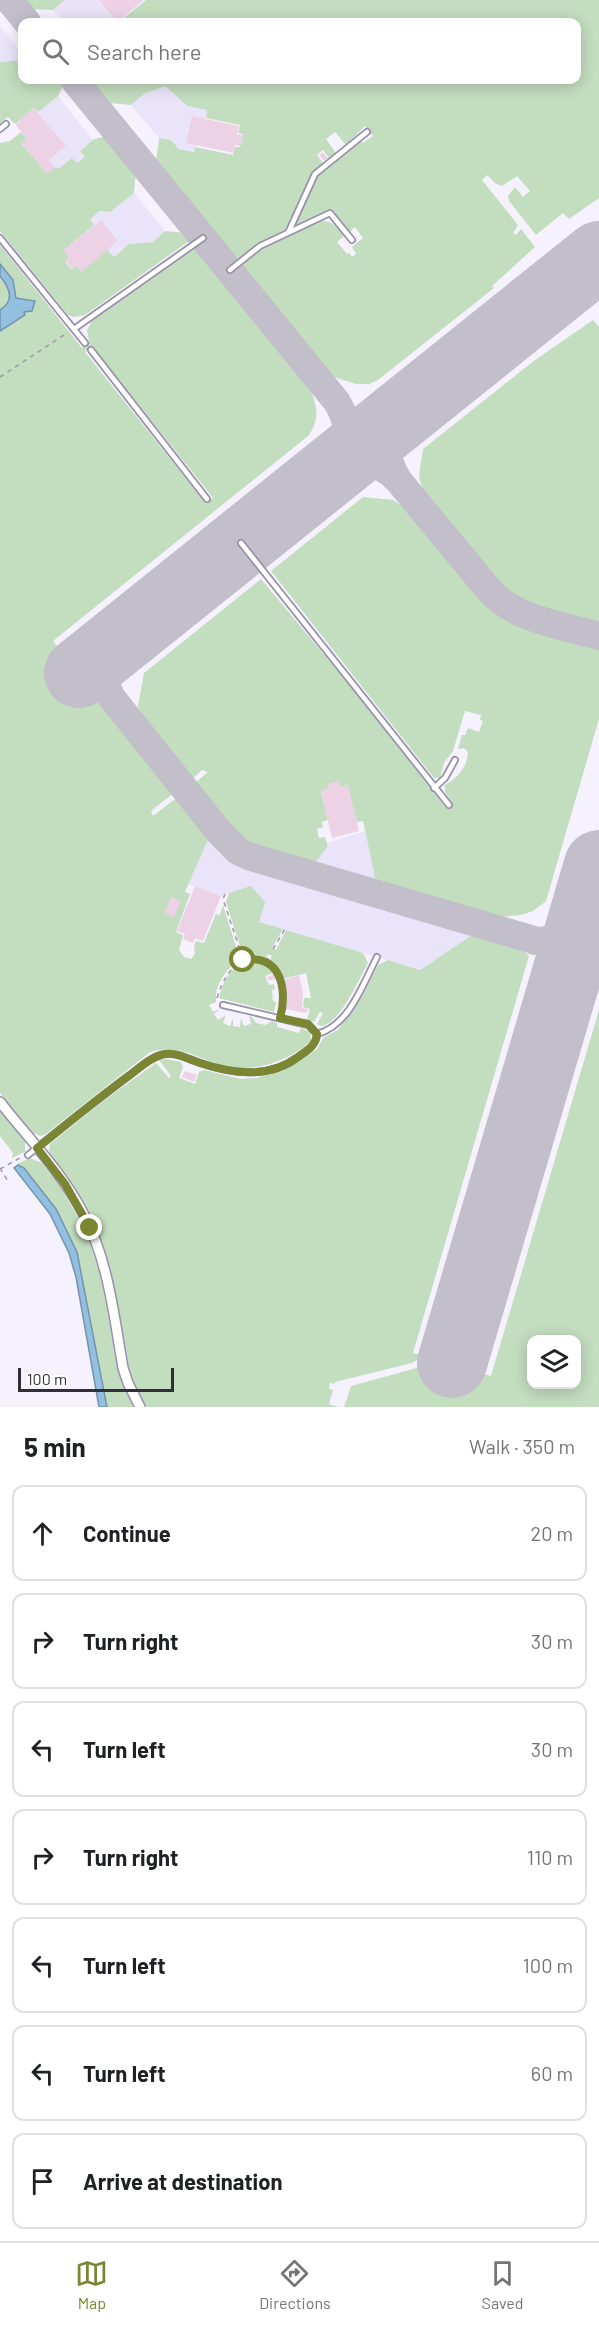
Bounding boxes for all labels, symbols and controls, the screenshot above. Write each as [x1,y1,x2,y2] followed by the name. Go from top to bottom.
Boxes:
[18,18,581,84] search box
[39,35,72,68] icon: search
[87,38,201,64] text: Search here
[229,946,255,972] route start
[76,1214,102,1240] route end
[527,1335,581,1389] map controls
[527,1335,581,1389] button: layers
[18,1365,174,1392] scale bar
[27,1369,67,1388] text: 100 m
[24,1431,86,1462] text: 5 min
[469,1434,575,1458] text: Walk · 350 m
[26,1517,59,1550] icon: ahead
[83,1520,171,1546] text: Continue
[530,1521,573,1545] text: 20 m
[26,1625,59,1658] icon: right
[83,1628,178,1654] text: Turn right
[531,1629,573,1653] text: 30 m
[26,1733,59,1766] icon: left
[83,1736,166,1762] text: Turn left
[531,1737,573,1761] text: 30 m
[26,1841,59,1874] icon: right
[83,1844,178,1870] text: Turn right
[527,1845,573,1869] text: 110 m
[26,1949,59,1982] icon: left
[83,1952,166,1978] text: Turn left
[523,1953,573,1977] text: 100 m
[26,2057,59,2090] icon: left
[83,2060,166,2086] text: Turn left
[531,2061,573,2085] text: 60 m
[26,2165,59,2198] icon: arrive
[83,2168,282,2194] text: Arrive at destination
[75,2257,108,2312] tab: Map
[259,2257,331,2312] tab: Directions
[482,2257,524,2312] tab: Saved

